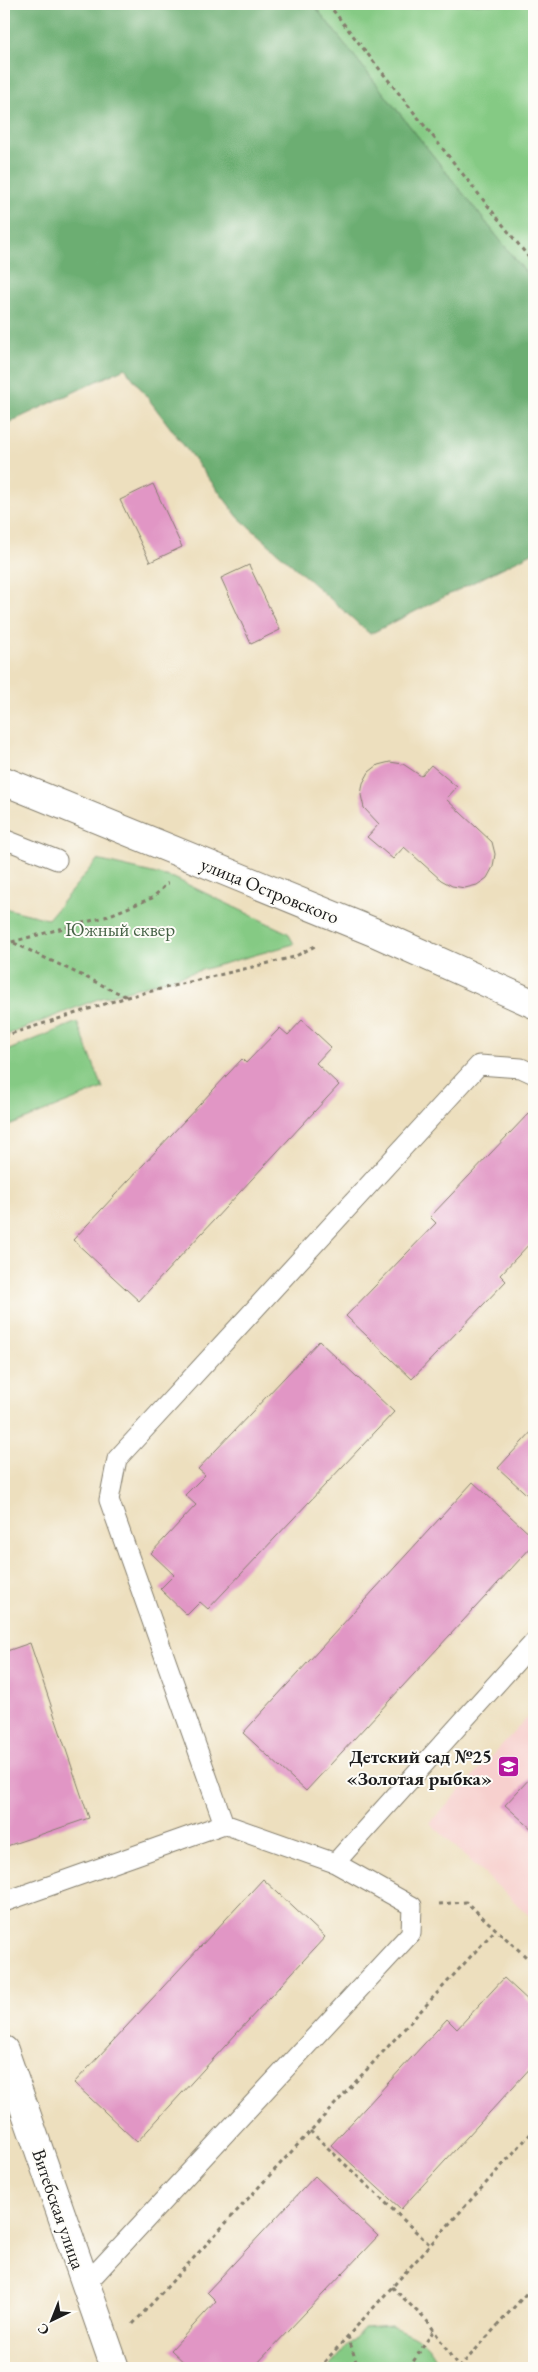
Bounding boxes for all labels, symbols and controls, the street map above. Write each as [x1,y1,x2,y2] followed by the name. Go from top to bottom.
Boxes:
[197,851,343,930] street label: улица Островского
[65,917,175,942] park label: Южный сквер
[346,1744,492,1791] place label: Детский сад №25 «Золотая рыбка»
[496,1755,520,1779] school or university icon: Детский сад №25 «Золотая рыбка»
[26,2146,91,2273] street label: Витебская улица
[28,2294,78,2344] north arrow
[33,2319,53,2339] text: С

